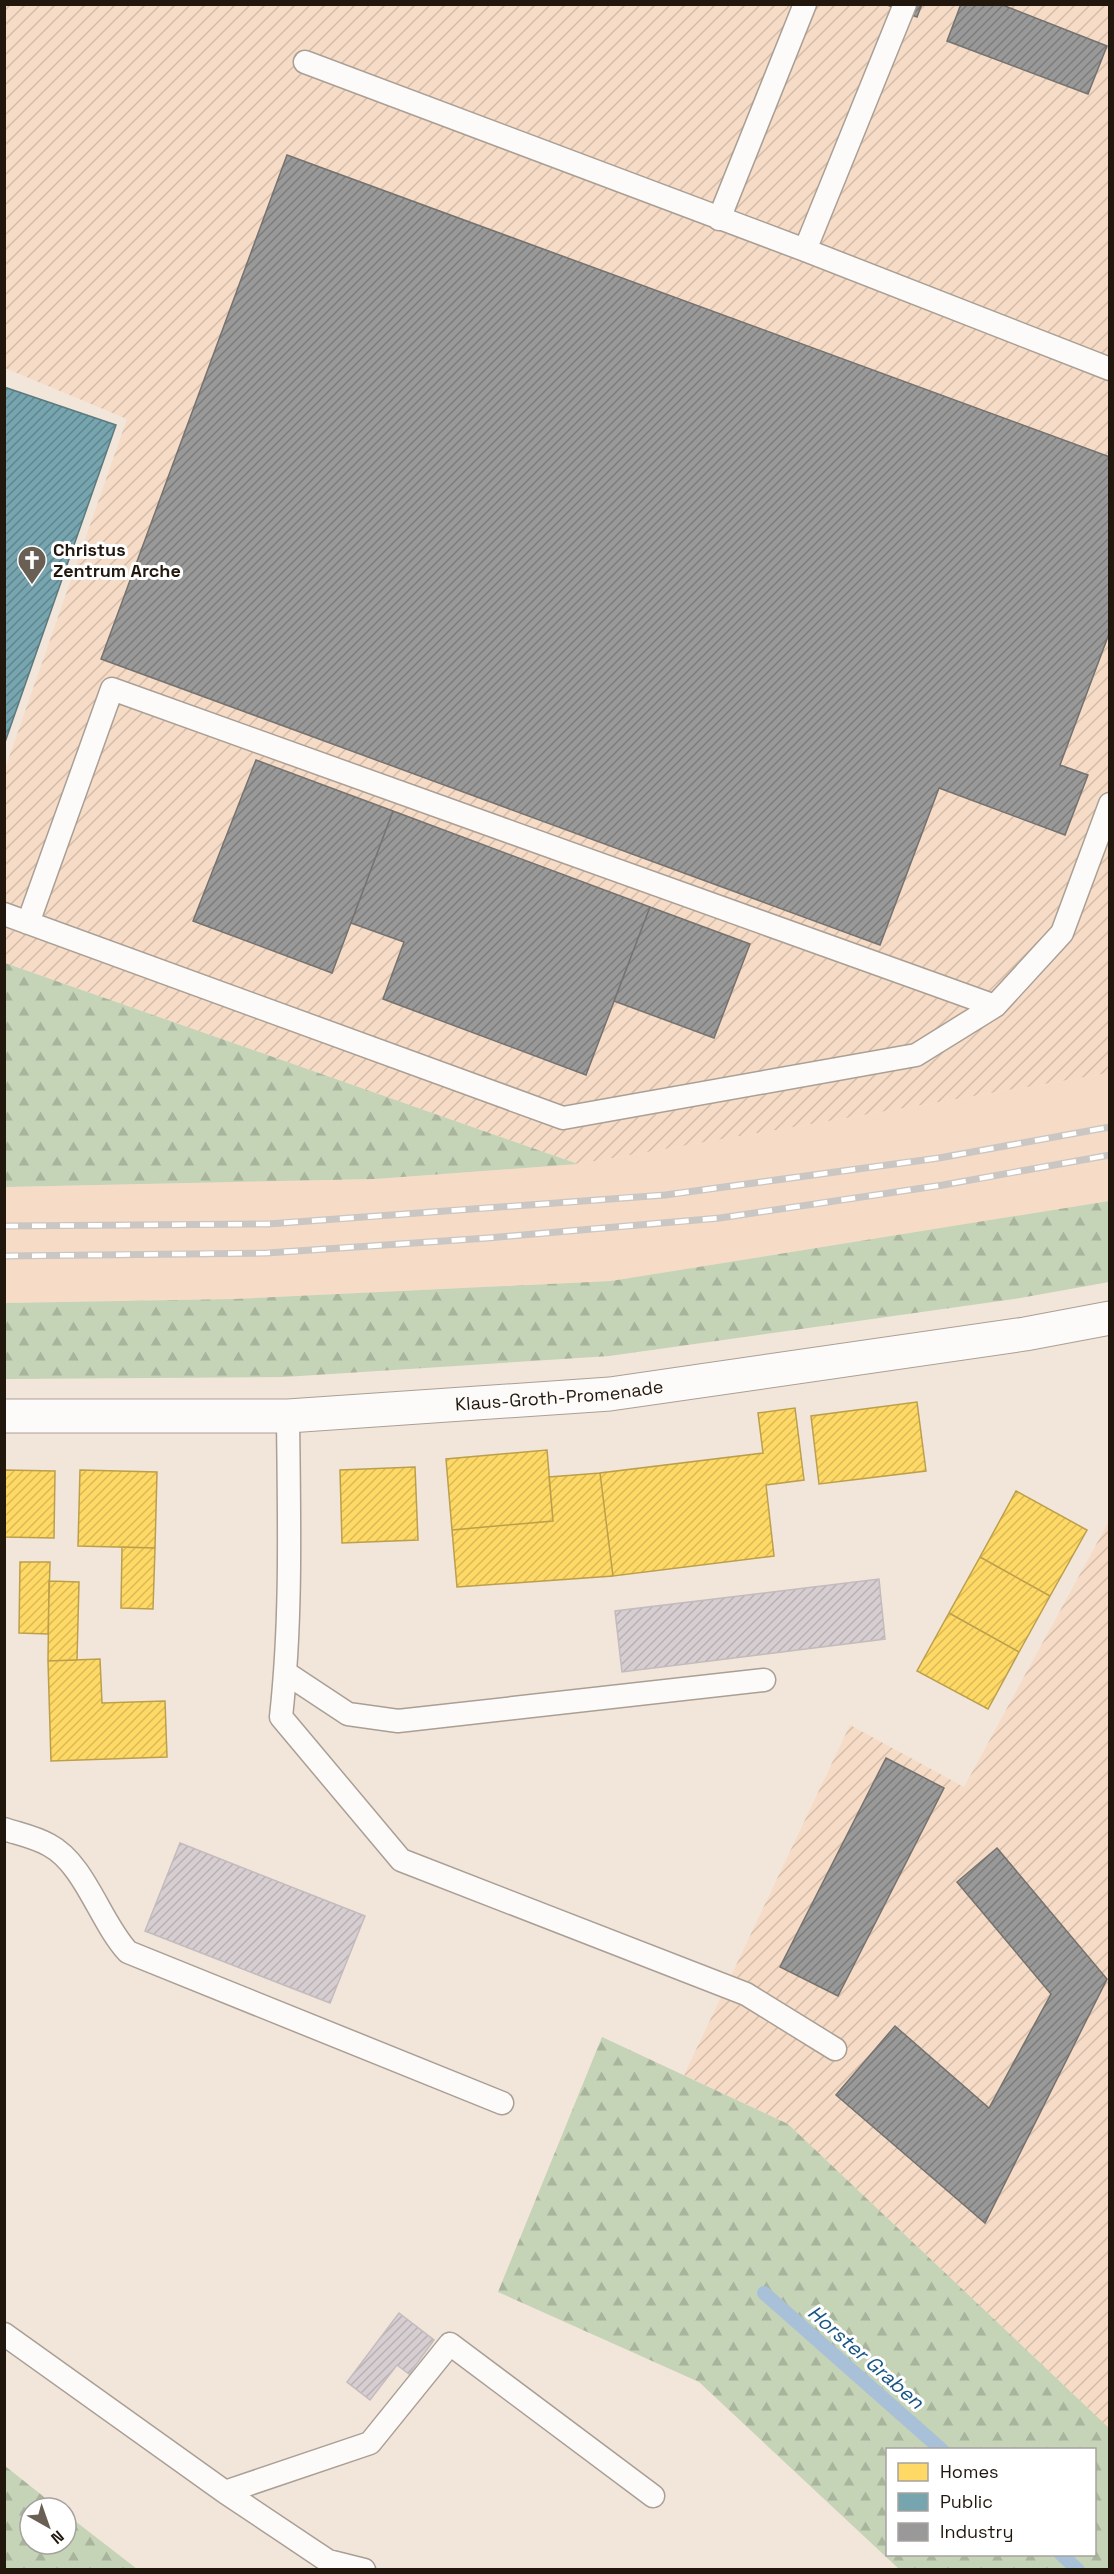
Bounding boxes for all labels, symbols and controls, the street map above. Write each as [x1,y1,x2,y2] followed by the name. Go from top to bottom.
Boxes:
[53,538,181,582] place label: Christus Zentrum Arche
[16,544,48,586] church icon: Christus Zentrum Arche
[454,1374,665,1416] street label: Klaus-Groth-Promenade
[803,2300,930,2415] water label: Horster Graben
[886,2448,1096,2556] legend
[940,2460,999,2483] text: Homes
[940,2490,993,2513] text: Public
[18,2496,78,2556] north arrow
[940,2520,1013,2543] text: Industry
[46,2526,68,2549] text: N

